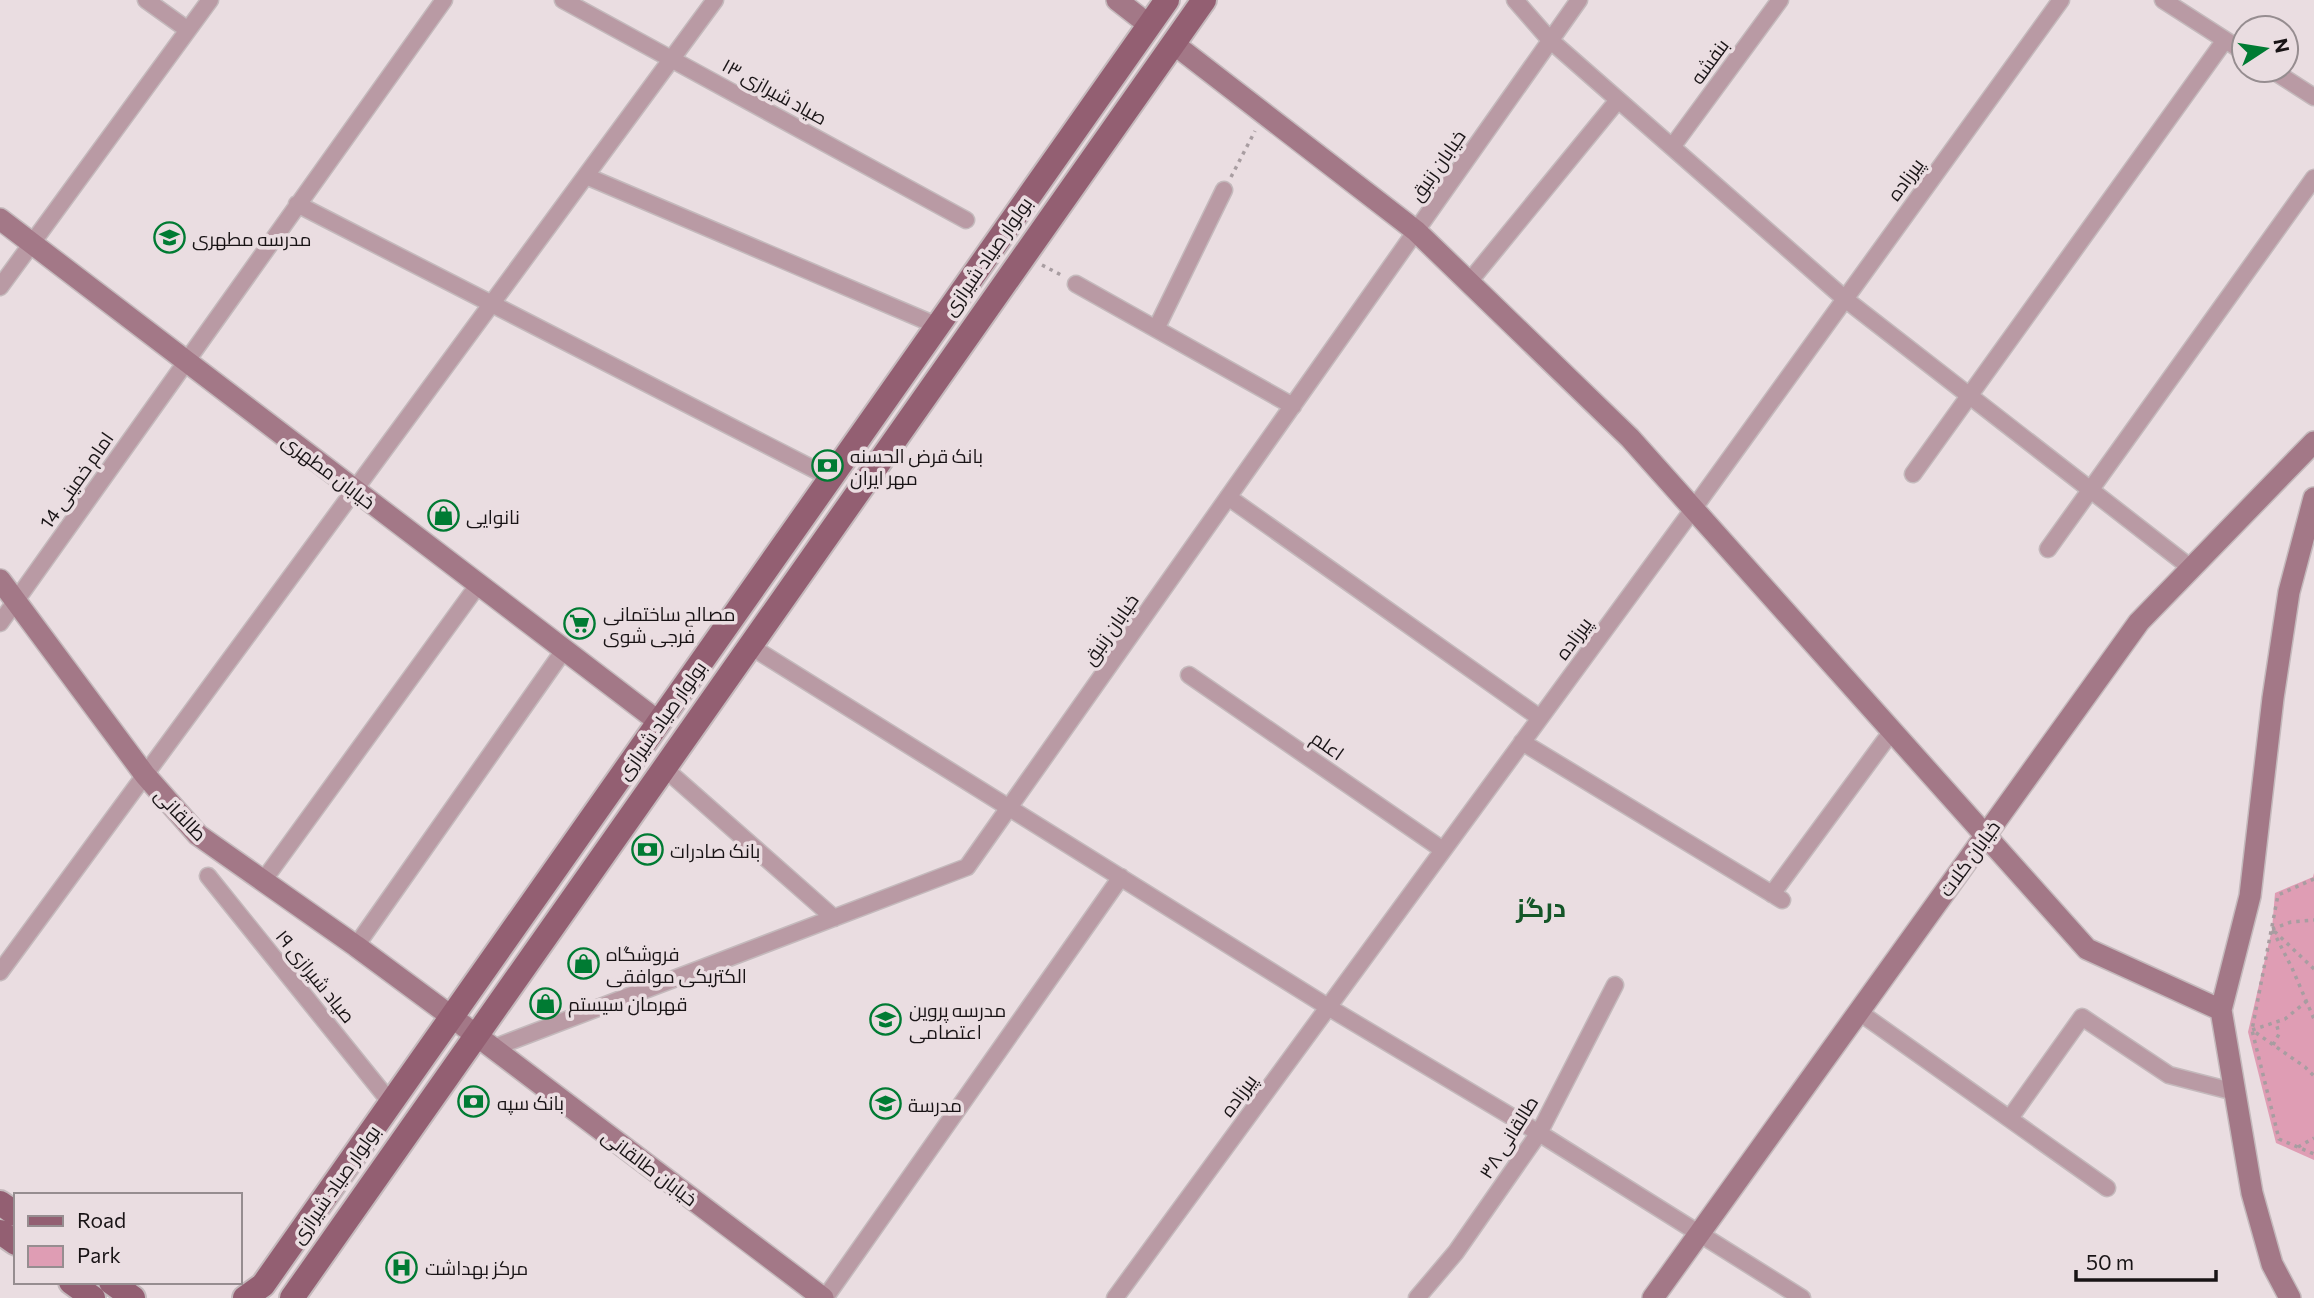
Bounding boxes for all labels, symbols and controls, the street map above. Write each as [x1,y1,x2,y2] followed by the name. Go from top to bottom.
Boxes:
[2230,14,2300,84] north arrow
[1685,34,1733,88] street label: بنفشه
[2269,36,2295,55] text: N
[718,53,831,130] street label: صیاد شیرازی ۱۳
[1404,125,1471,206] street label: خیابان زنبق
[1882,153,1930,206] street label: پیرزاده
[938,192,1037,320] street label: بولوار صیاد شیرازی
[152,221,186,255] school or university icon: مدرسه مطهری
[192,227,311,251] place label: مدرسه مطهری
[34,427,120,535] street label: امام خمینی 14
[277,429,380,514] street label: خیابان مطهری
[850,444,983,490] place label: بانک قرض الحسنه مهر ایران
[810,449,844,483] bank icon: بانک قرض الحسنه مهر ایران
[426,499,460,533] shop icon: نانوایی
[466,505,520,529] place label: نانوایی
[1077,589,1144,670] street label: خیابان زنبق
[603,602,736,648] place label: مصالح ساختمانی فرجی شوی
[563,607,597,641] supermarket icon: مصالح ساختمانی فرجی شوی
[1550,612,1598,665] street label: پیرزاده
[612,656,711,784] street label: بولوار صیاد شیرازی
[1305,726,1349,767] street label: اعلم
[150,783,212,846] street label: طالقانی
[1934,816,2005,901] street label: خیابان کلات
[630,833,664,867] bank icon: بانک صادرات
[670,839,760,863] place label: بانک صادرات
[1515,891,1566,923] district label: درگز
[271,925,361,1028] street label: صیاد شیرازی ۱۹
[606,942,747,988] place label: فروشگاه الکتریکی موافقی
[566,947,600,981] shop icon: فروشگاه الکتریکی موافقی
[528,986,562,1020] shop icon: قهرمان سیستم
[568,992,688,1018] place label: قهرمان سیستم
[909,998,1006,1044] place label: مدرسه پروین اعتصامی
[869,1003,903,1037] school or university icon: مدرسه پروین اعتصامی
[1215,1069,1263,1122] street label: پیرزاده
[457,1085,491,1119] bank icon: بانک سپه
[868,1087,902,1121] school or university icon: مدرسة
[497,1091,564,1115] place label: بانک سپه
[1474,1092,1543,1183] street label: طالقانی ۳۸
[908,1093,962,1117] place label: مدرسة
[286,1120,385,1248] street label: بولوار صیاد شیرازی
[597,1124,702,1211] street label: خیابان طالقانی
[14,1193,242,1284] legend
[77,1207,126,1232] text: Road
[2076,1238,2216,1282] scale bar
[77,1242,121,1267] text: Park
[2086,1249,2134,1274] text: 50 m
[385,1250,419,1284] hospital icon: مرکز بهداشت
[425,1256,528,1280] place label: مرکز بهداشت

